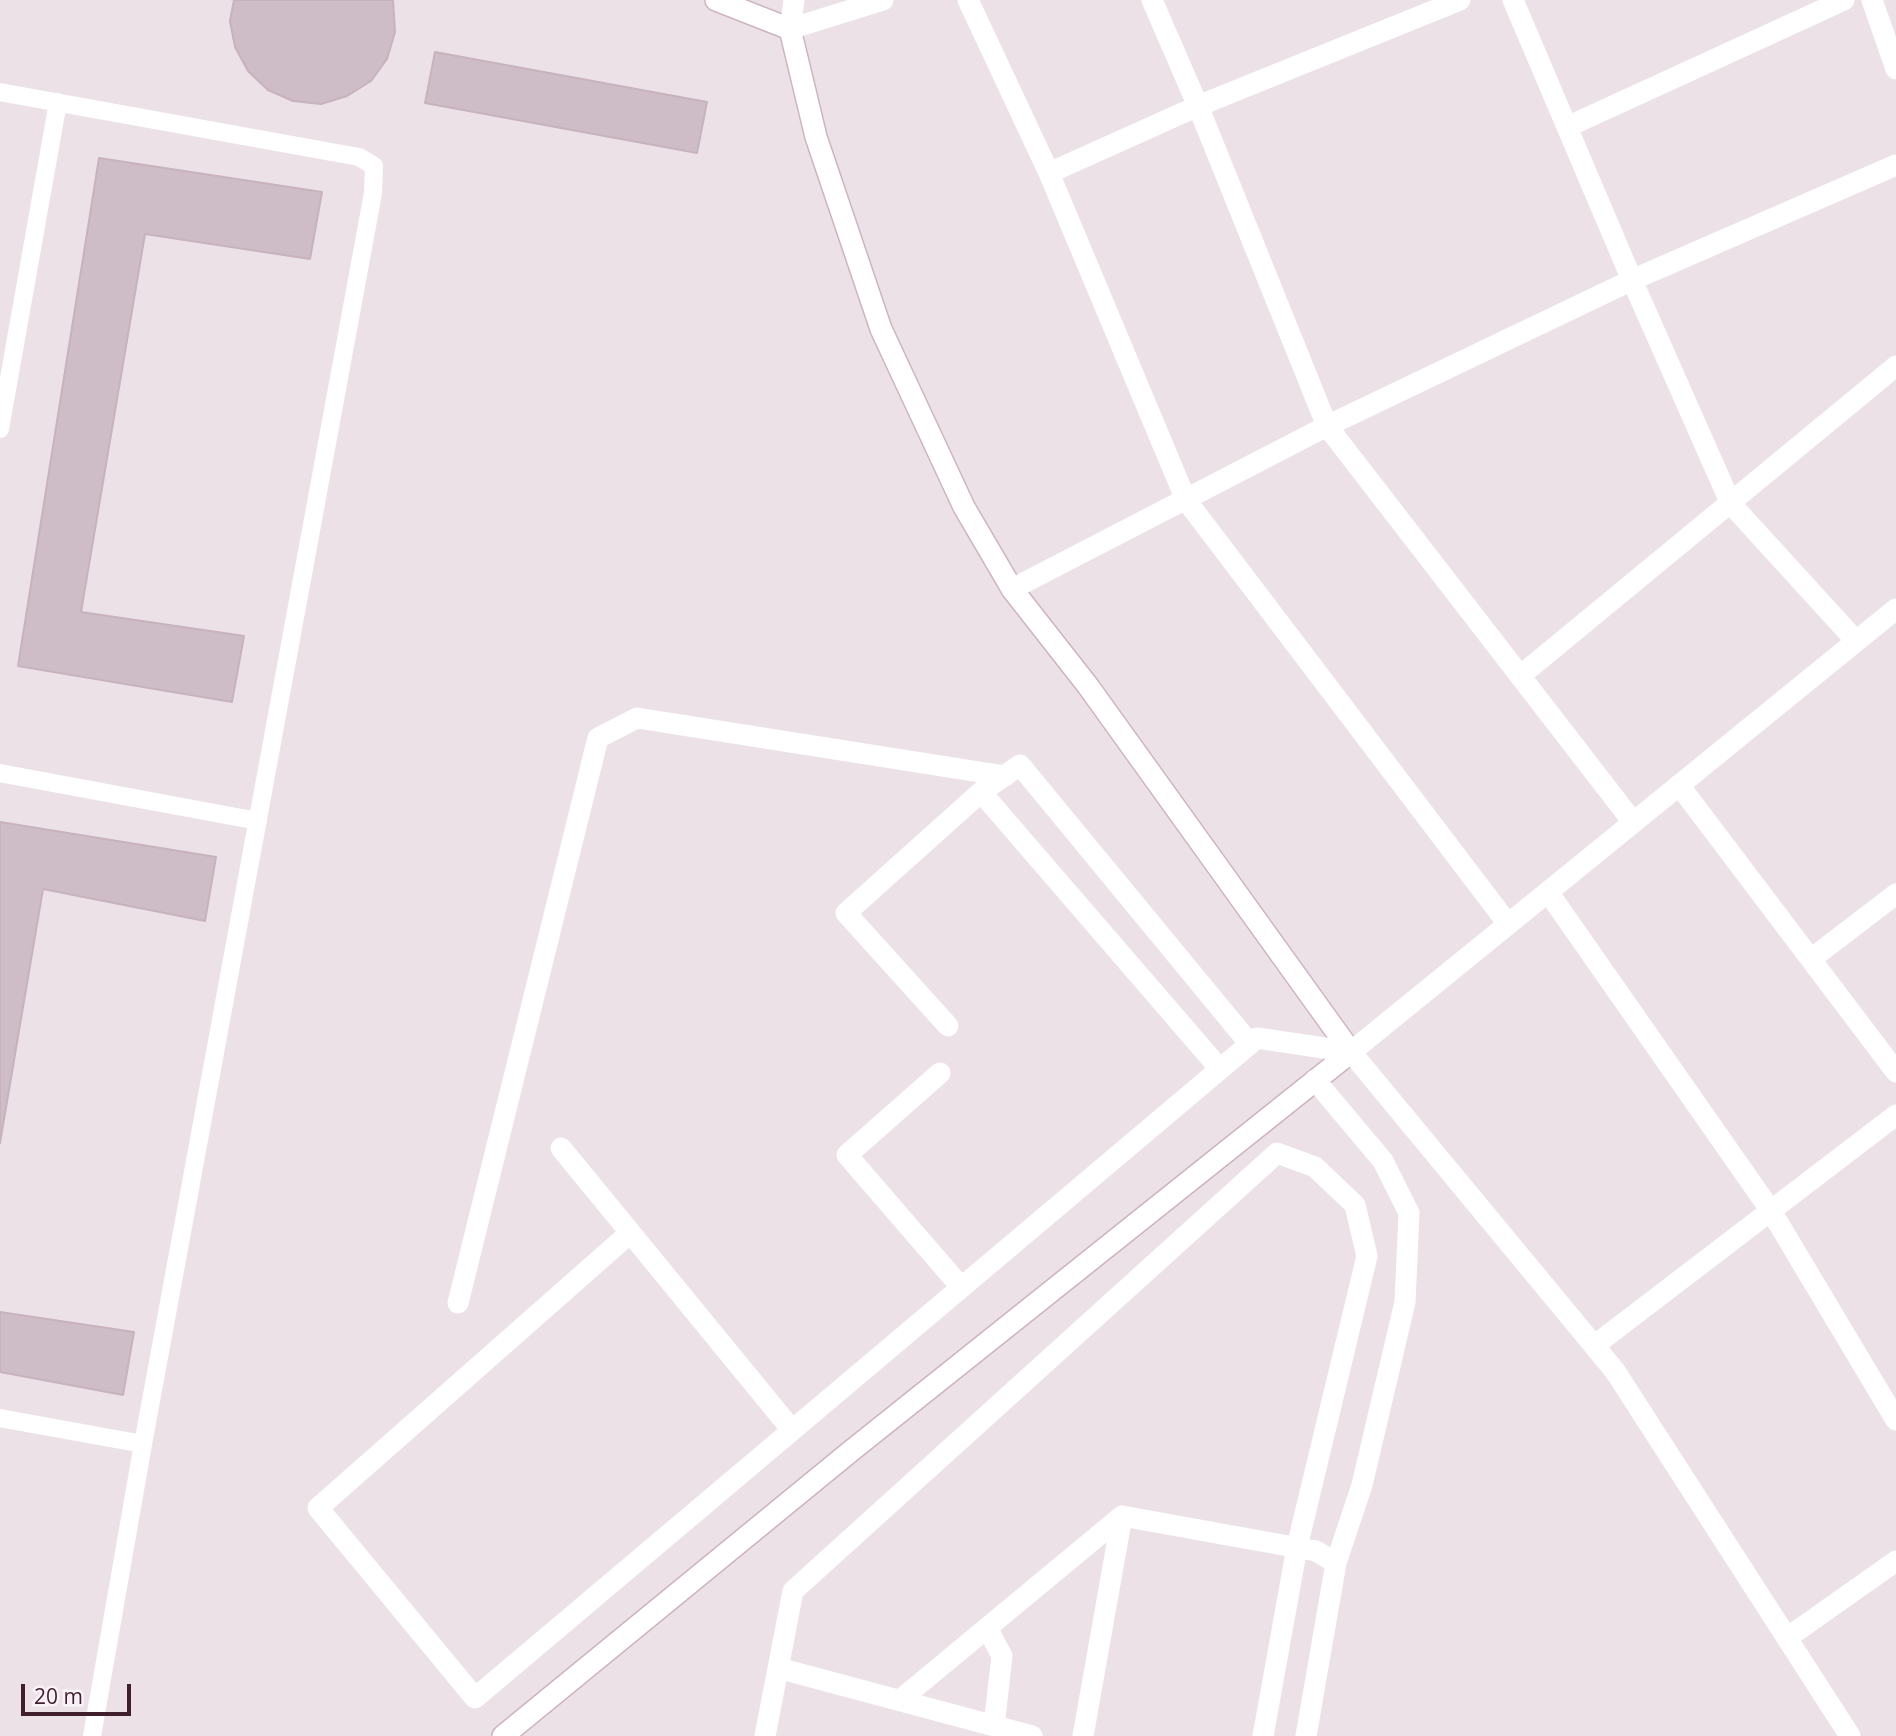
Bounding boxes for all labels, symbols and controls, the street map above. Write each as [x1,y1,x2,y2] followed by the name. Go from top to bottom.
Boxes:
[24,1670,135,1714] scale bar
[34,1682,83,1710] text: 20 m

